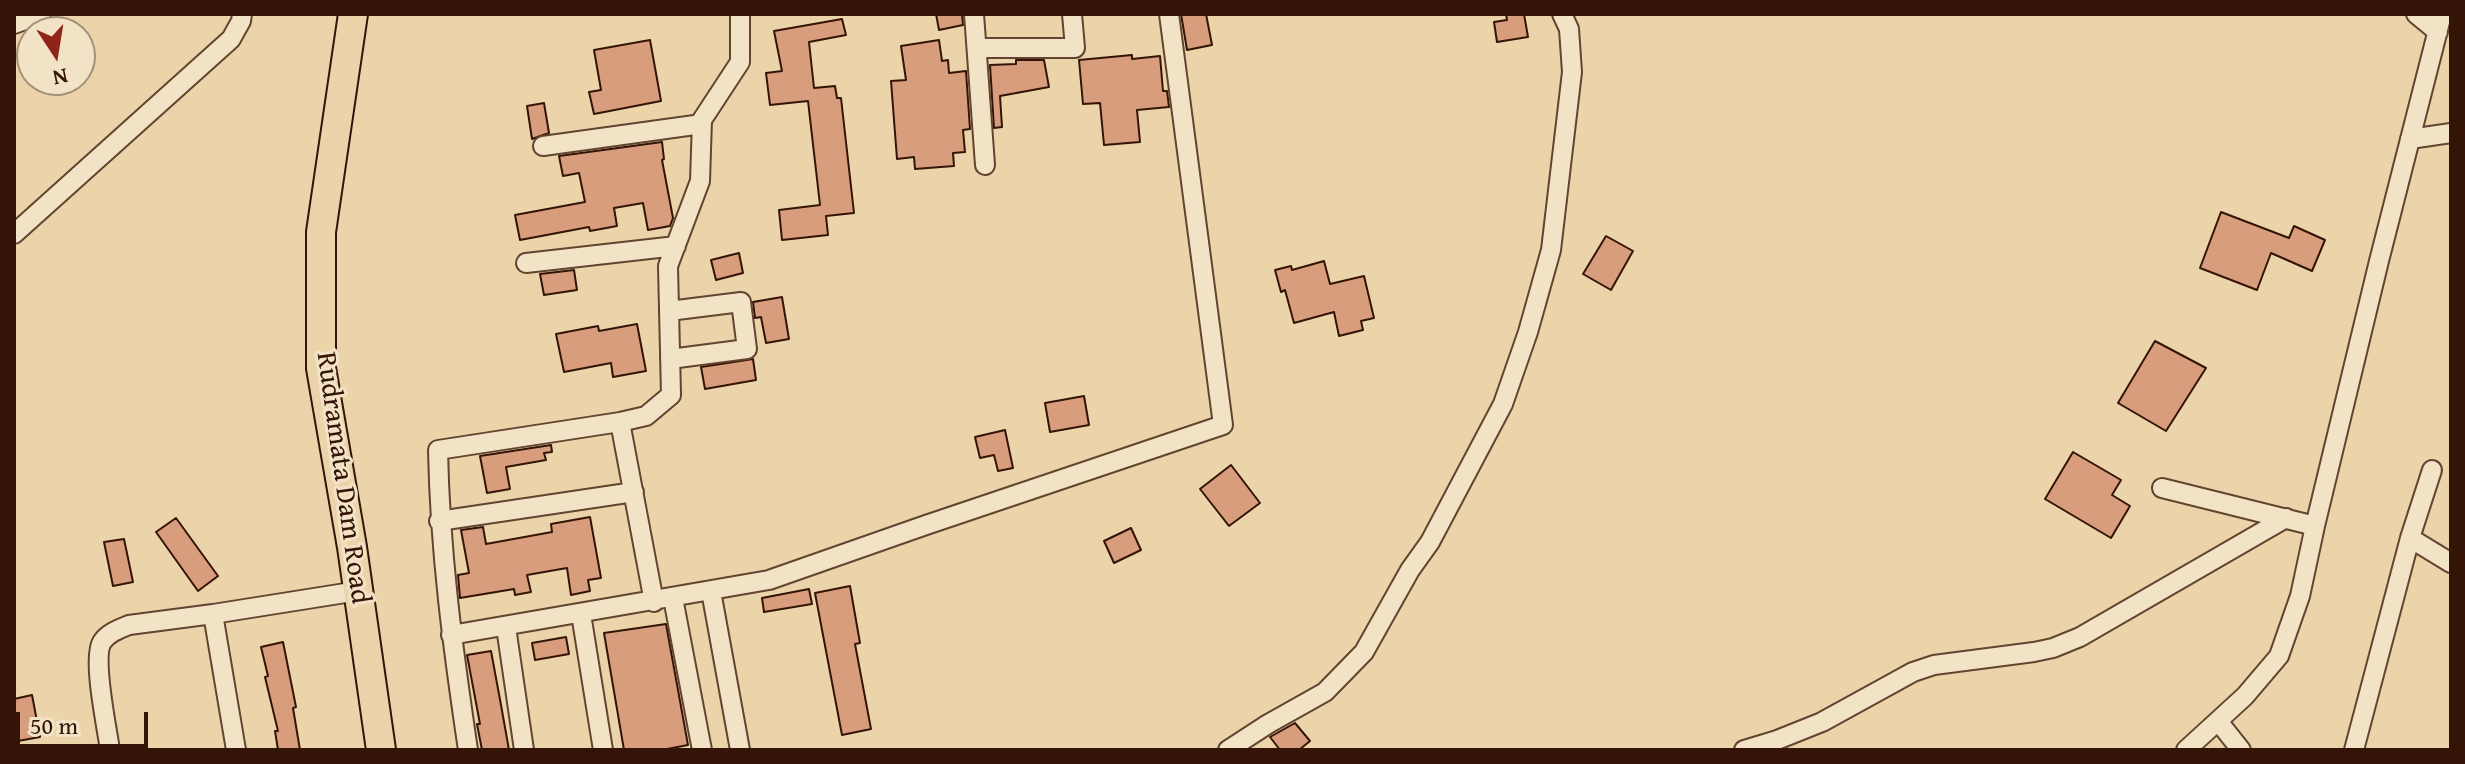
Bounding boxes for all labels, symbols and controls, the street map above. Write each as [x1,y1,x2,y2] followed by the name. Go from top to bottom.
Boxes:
[16,16,96,96] north arrow
[50,60,71,95] text: N
[308,350,376,606] street label: Rudramata Dam Road
[20,696,152,746] scale bar
[30,708,78,743] text: 50 m

